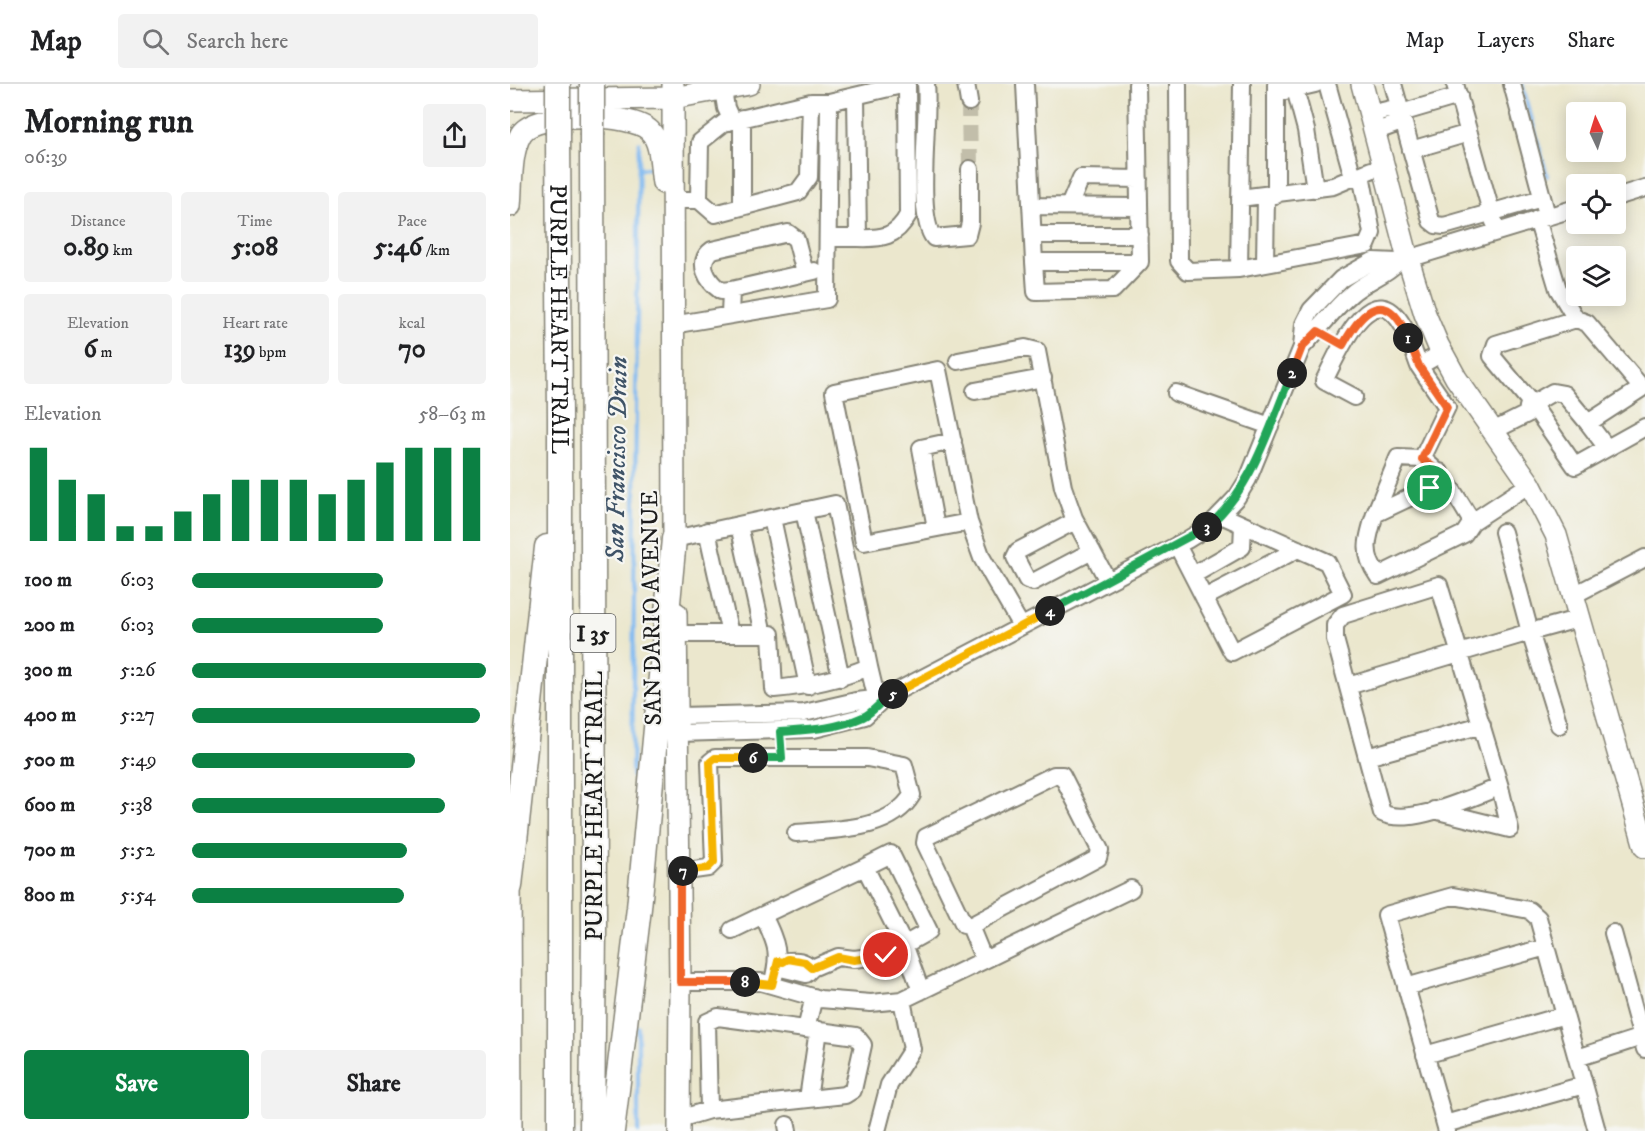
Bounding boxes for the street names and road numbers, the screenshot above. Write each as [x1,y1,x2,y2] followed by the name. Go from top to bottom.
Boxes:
[542,184,574,454] street label: PURPLE HEART TRAIL
[635,490,669,726] street label: SAN DARIO AVENUE
[570,614,616,652] road number: I 35
[580,671,610,941] street label: PURPLE HEART TRAIL

